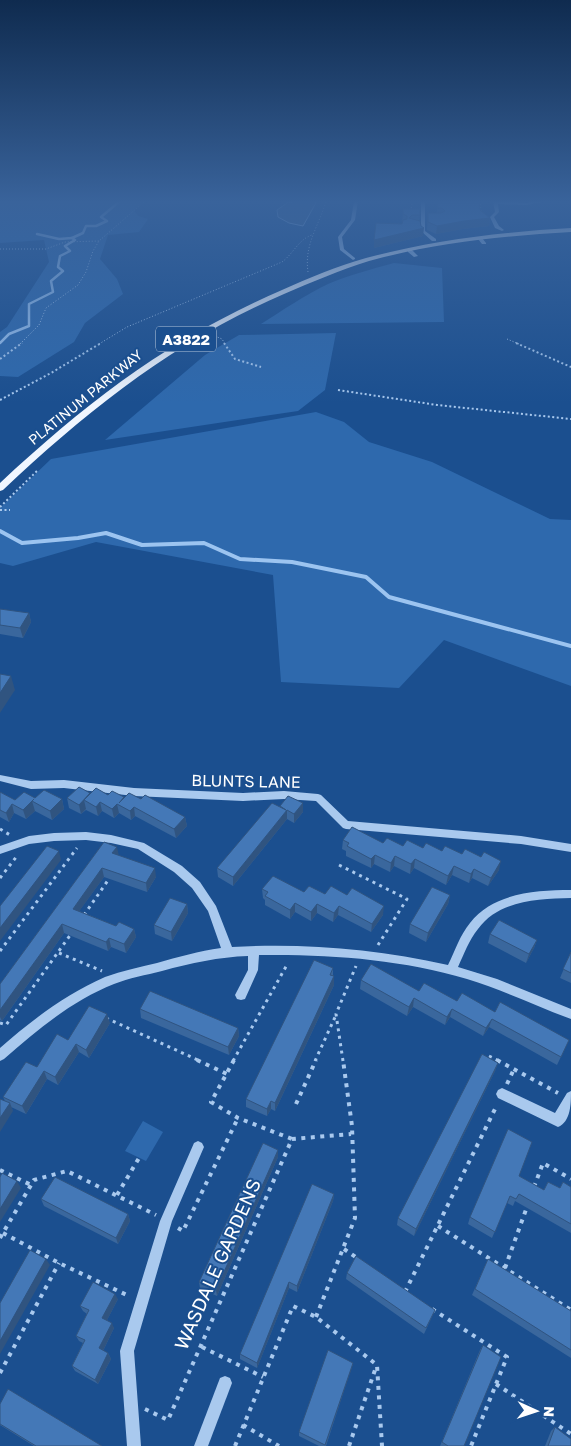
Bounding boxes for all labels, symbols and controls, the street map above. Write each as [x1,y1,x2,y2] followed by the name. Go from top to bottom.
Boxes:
[156,326,216,352] road number: A3822
[25,346,145,448] street label: PLATINUM PARKWAY
[191,770,301,792] street label: BLUNTS LANE
[169,1175,265,1353] street label: WASDALE GARDENS
[511,1386,561,1436] north arrow
[541,1406,558,1417] text: N

